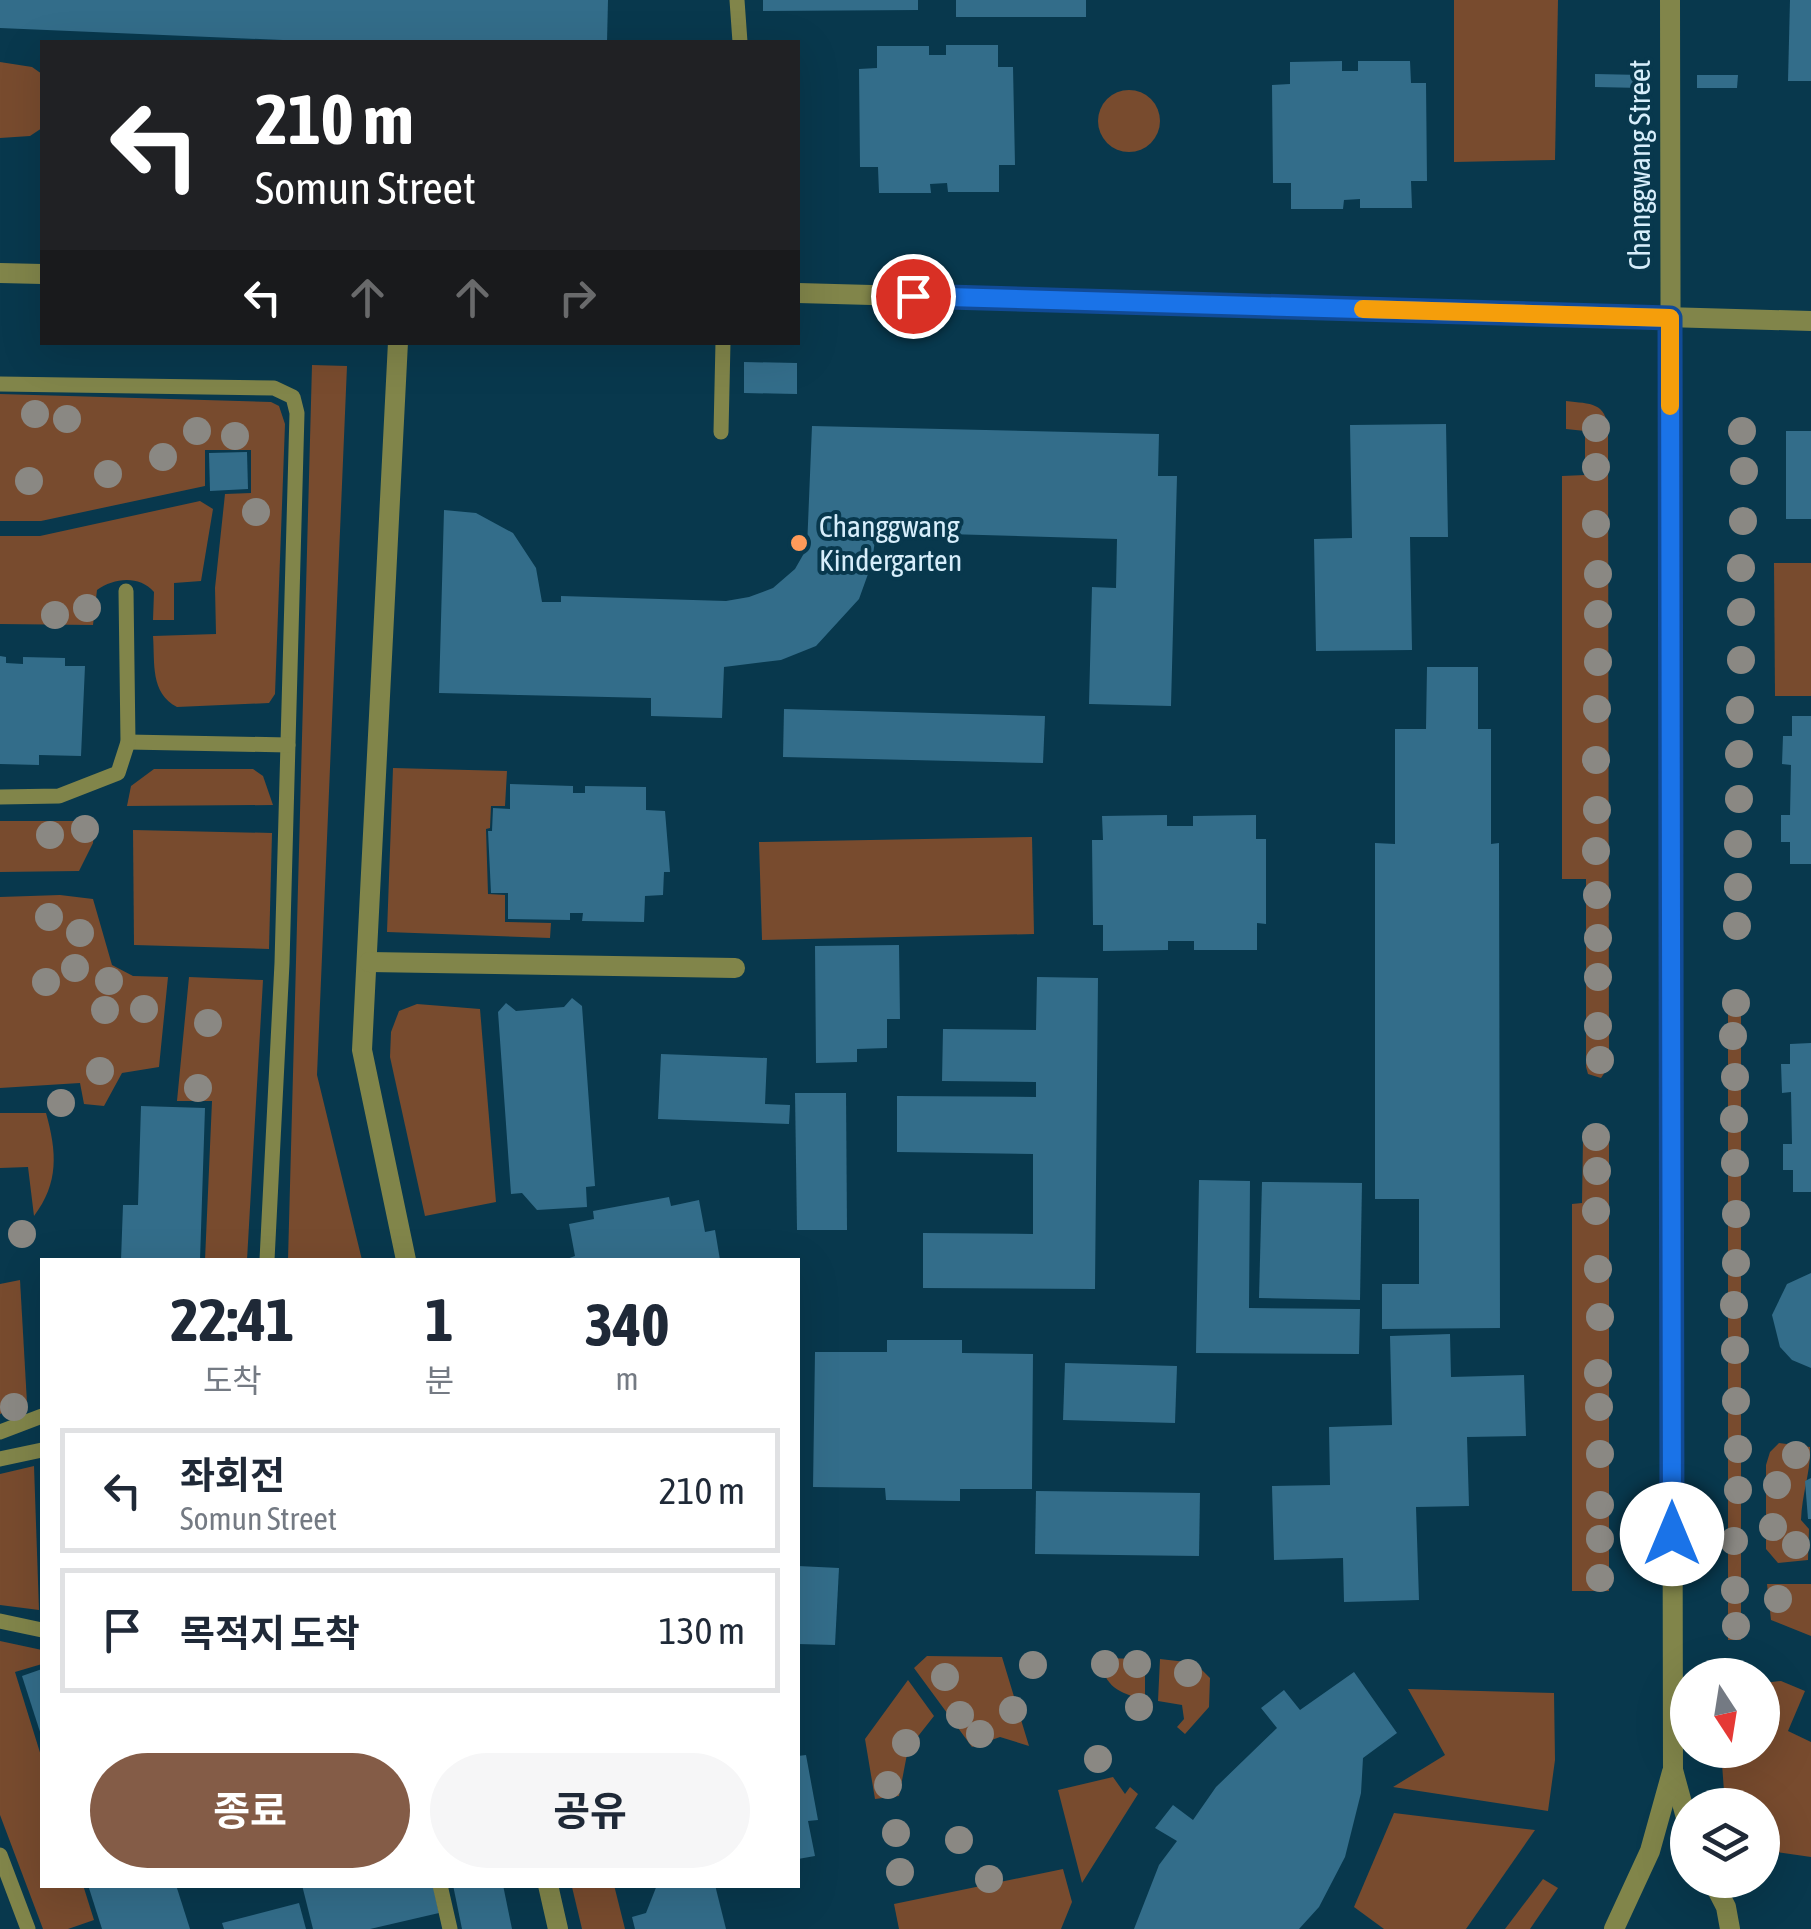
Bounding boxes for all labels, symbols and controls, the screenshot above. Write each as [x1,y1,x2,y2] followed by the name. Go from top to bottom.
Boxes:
[1622,60,1656,270] street label: Changgwang Street
[255,79,414,159] text: 210 m
[90,80,220,210] icon: left
[255,162,476,214] text: Somun Street
[871,254,956,339] pin
[886,269,941,324] icon: arrive
[235,270,290,325] icon: left
[340,270,395,325] icon: ahead
[445,270,500,325] icon: ahead
[550,270,605,325] icon: right
[819,509,962,577] place label: Changgwang Kindergarten
[788,532,810,554] marker: Changgwang Kindergarten
[171,1285,294,1354] text: 22:41
[425,1285,454,1354] text: 1
[585,1290,669,1359] text: 340
[616,1360,639,1397] text: m
[203,1362,262,1399] text: 도착
[425,1362,454,1399] text: 분
[180,1454,285,1497] text: 좌회전
[95,1463,150,1518] icon: left
[659,1469,745,1512] text: 210 m
[1620,1482,1724,1586] position arrow
[180,1500,337,1537] text: Somun Street
[95,1603,150,1658] icon: arrive
[659,1609,745,1652] text: 130 m
[180,1612,360,1655] text: 목적지 도착
[1670,1658,1780,1768] north arrow
[1670,1658,1780,1898] map controls
[90,1753,410,1868] button: 종료
[430,1753,750,1868] button: 공유
[1670,1788,1780,1898] button: layers

